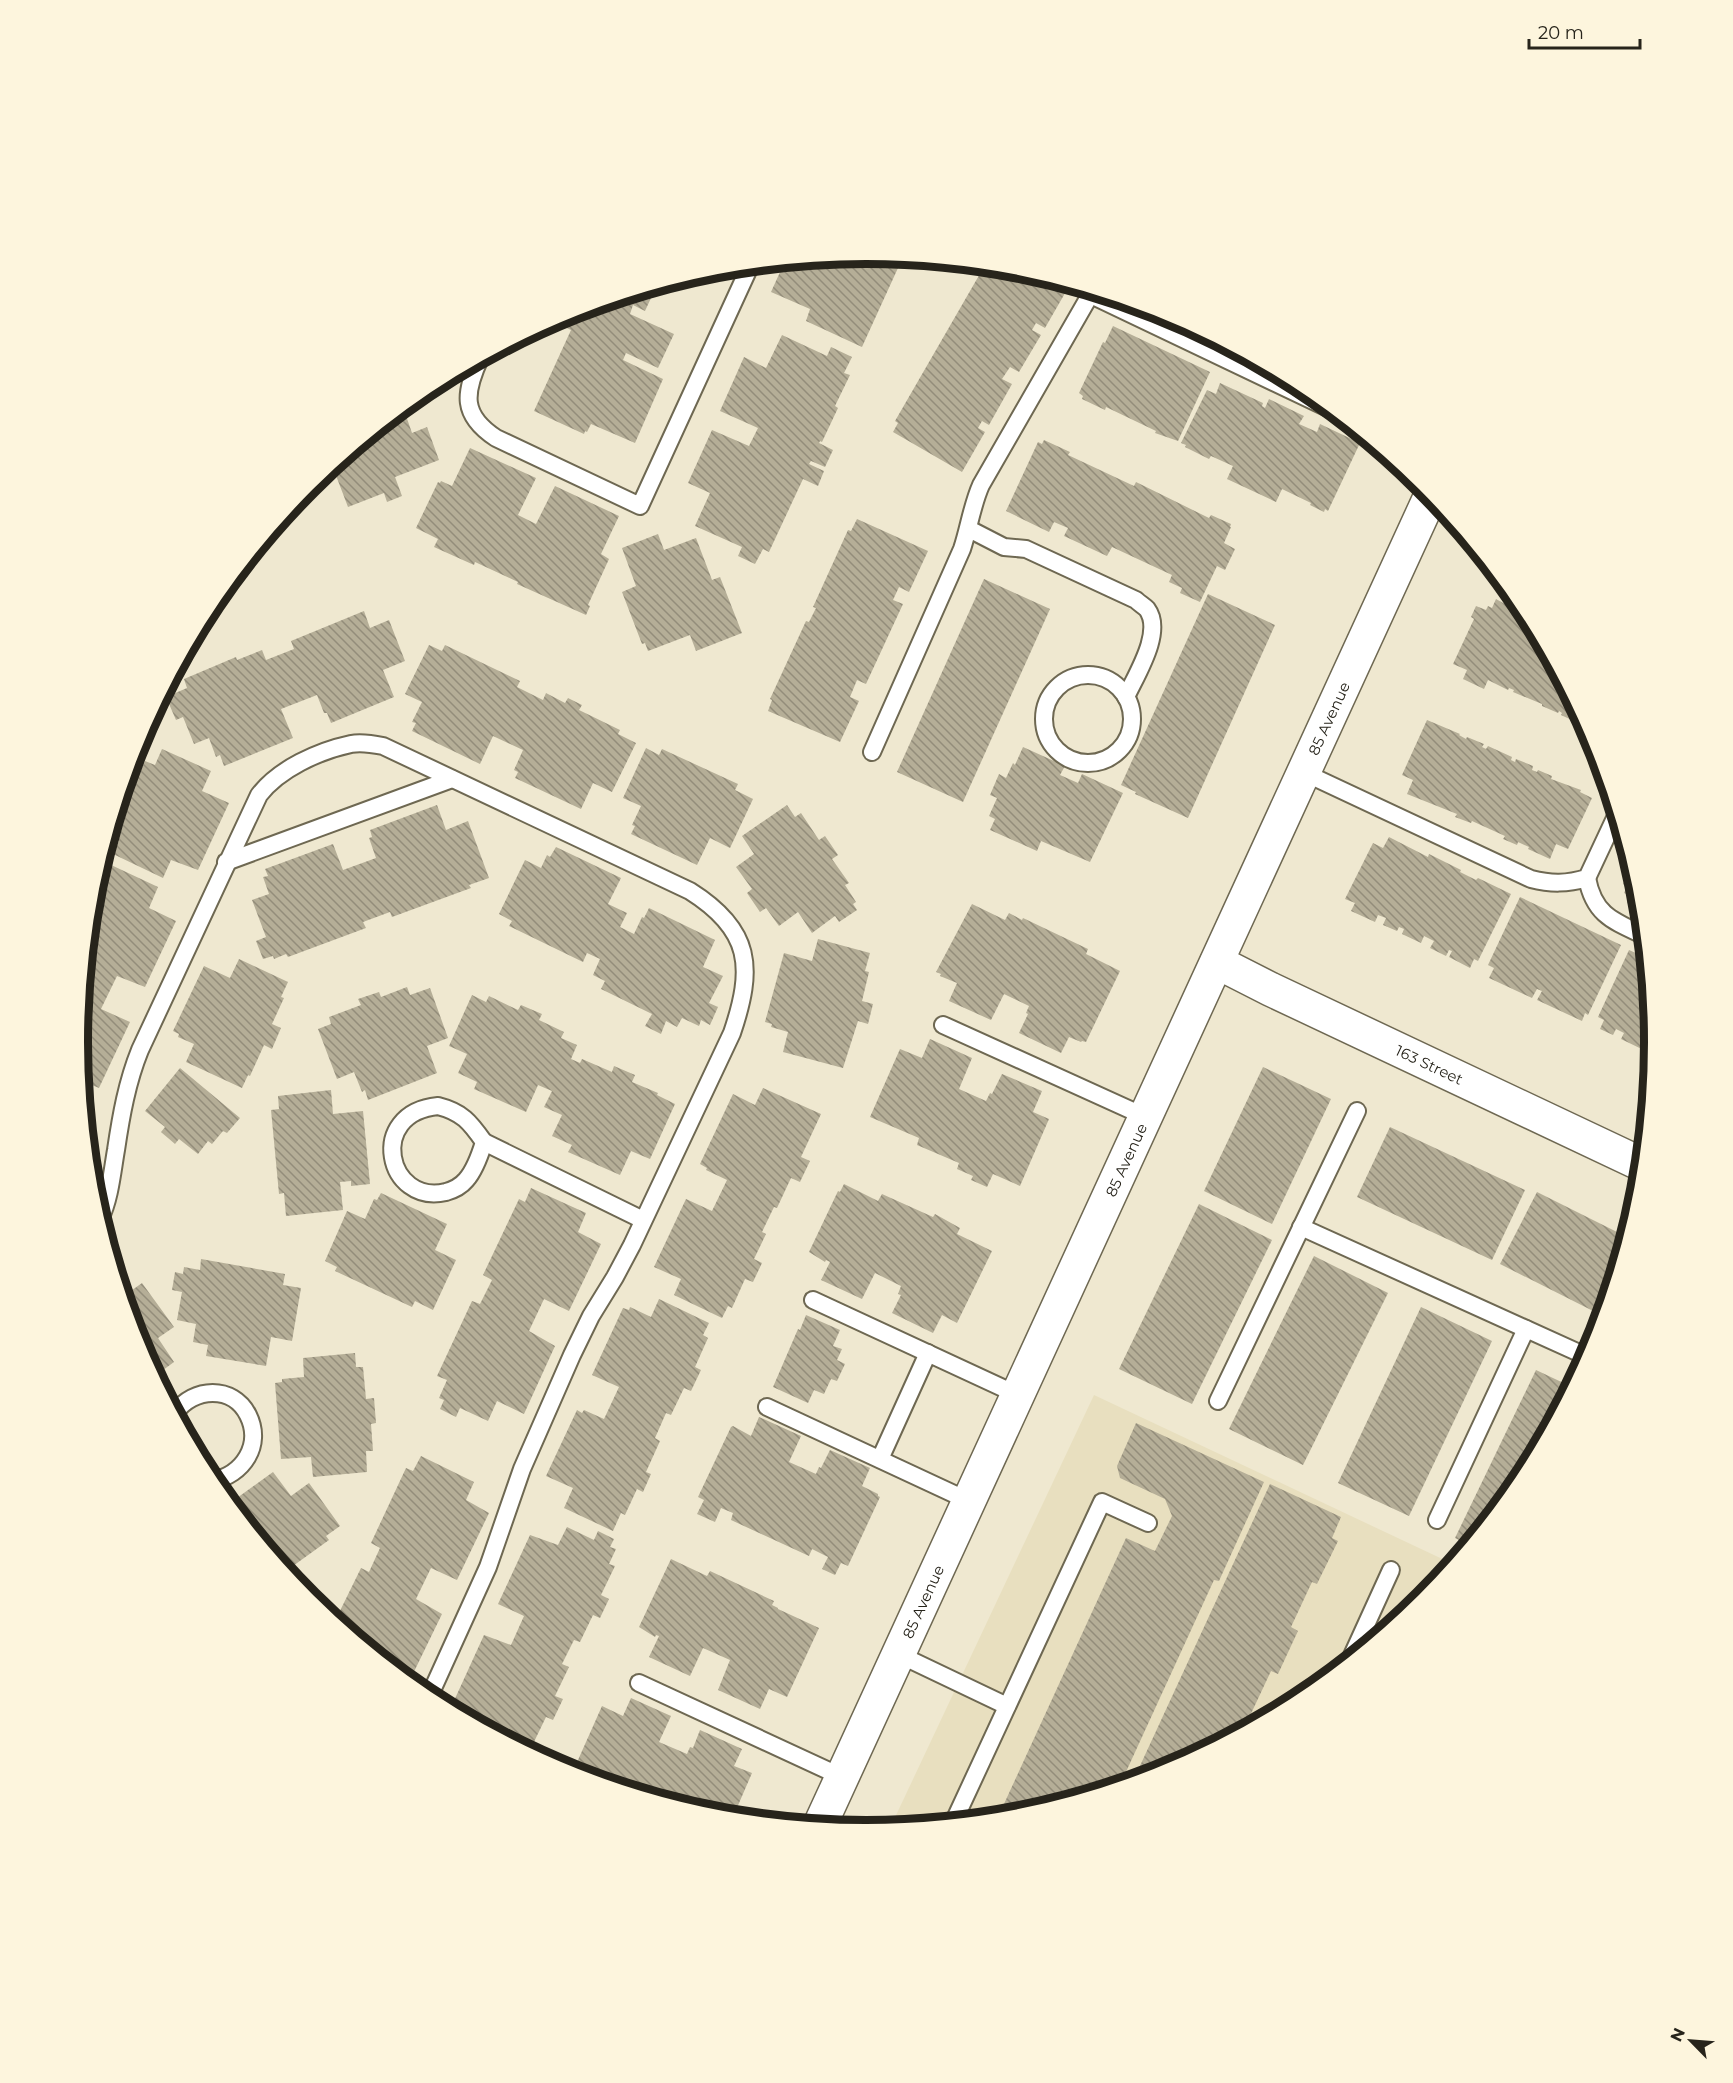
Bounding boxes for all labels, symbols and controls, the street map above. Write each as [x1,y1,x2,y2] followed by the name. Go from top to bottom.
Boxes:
[1529,12,1640,50] scale bar
[1538,22,1584,44] text: 20 m
[1303,679,1354,758] street label: 85 Avenue
[1393,1040,1466,1088] street label: 163 Street
[1101,1120,1151,1200] street label: 85 Avenue
[898,1562,948,1641] street label: 85 Avenue
[1661,2011,1721,2071] north arrow
[1667,2025,1689,2045] text: N

